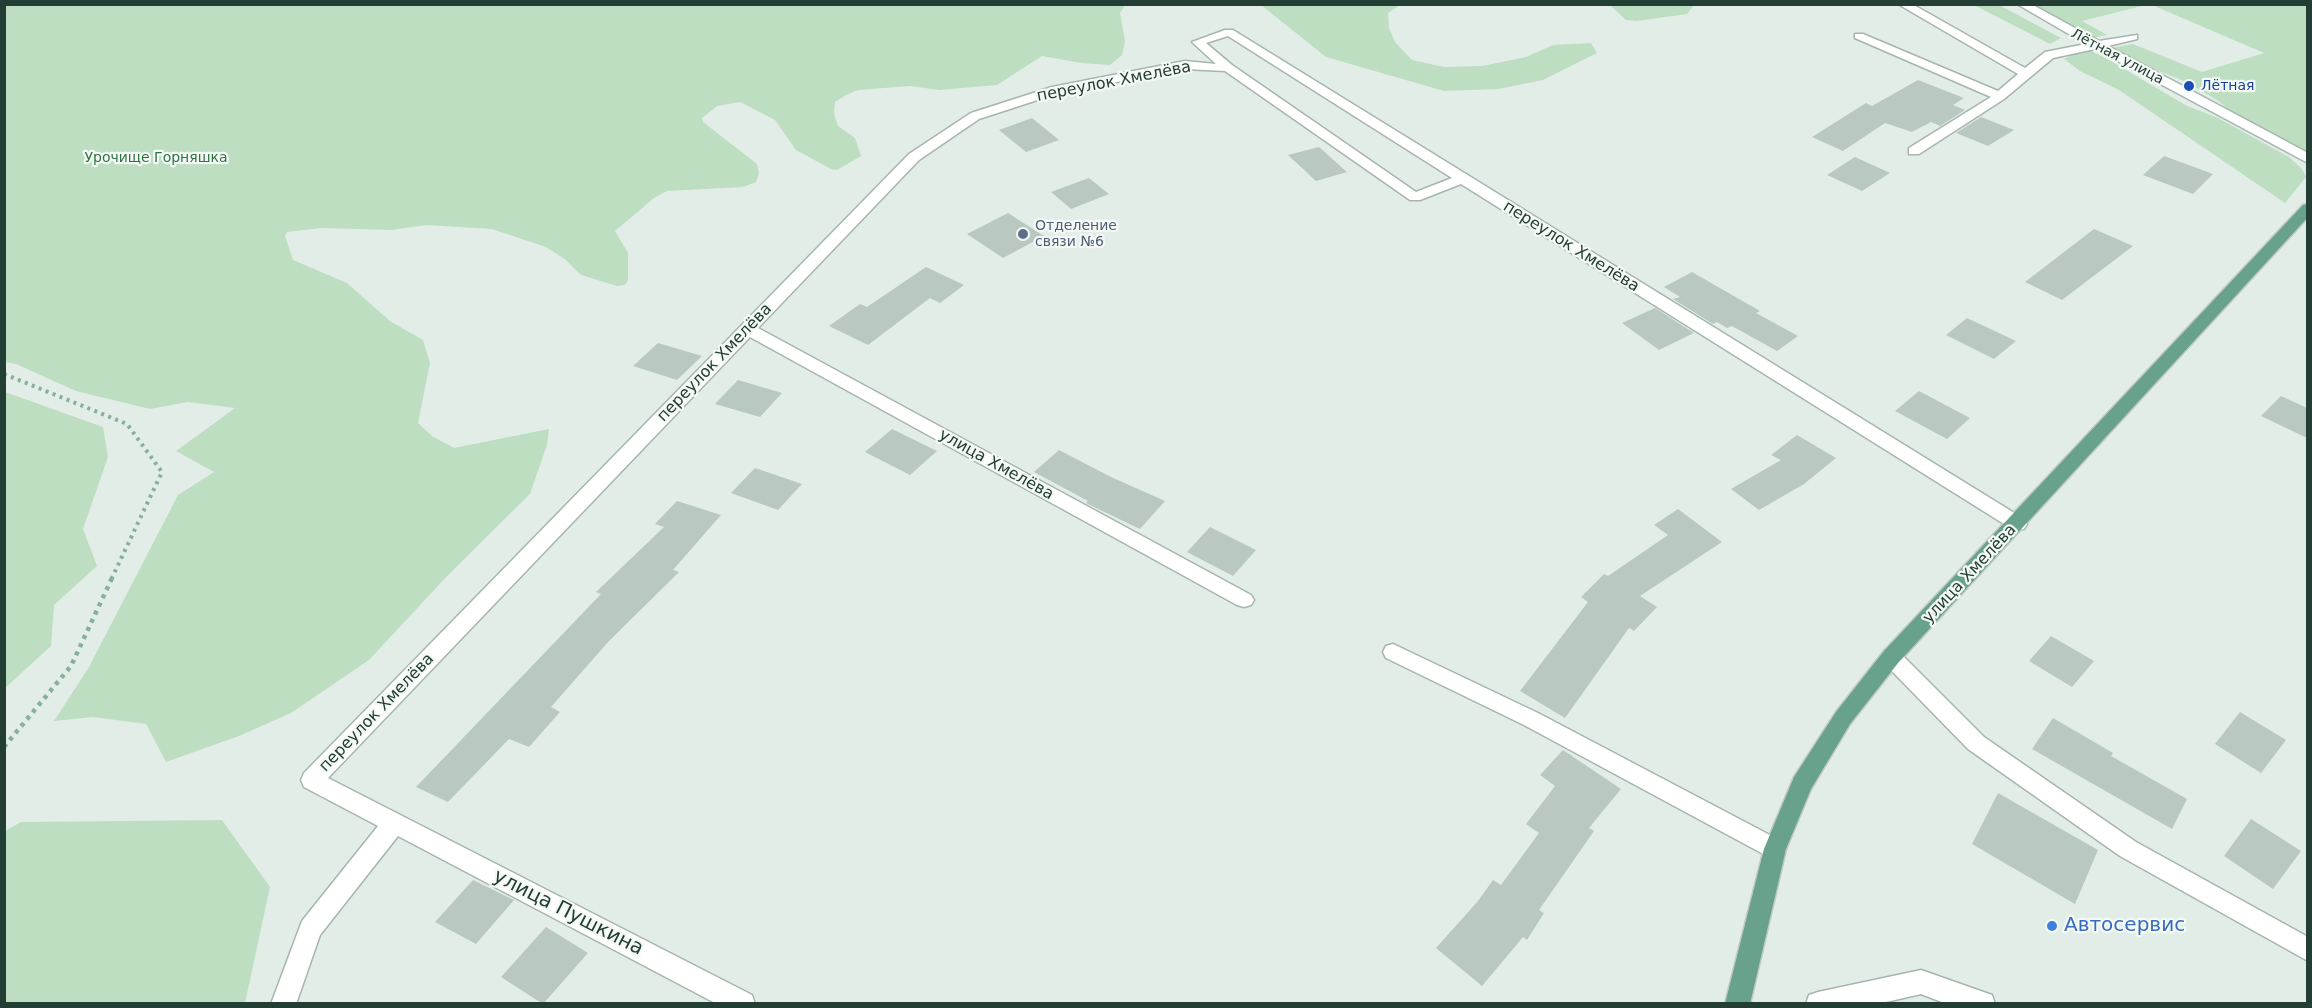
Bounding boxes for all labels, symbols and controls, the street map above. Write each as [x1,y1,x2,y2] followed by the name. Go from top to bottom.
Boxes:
[2068,26,2166,88] street label: Лётная улица
[1035,58,1193,106] street label: переулок Хмелёва
[2201,78,2254,94] place label: Лётная
[2182,79,2196,93] marker: Лётная
[84,150,228,166] park label: Урочище Горняшка
[1499,197,1643,297] street label: переулок Хмелёва
[1035,218,1117,250] place label: Отделение связи №6
[1016,227,1030,241] marker: Отделение связи №6
[654,300,776,426] street label: переулок Хмелёва
[935,426,1057,504] street label: улица Хмелёва
[1919,521,2021,627] street label: улица Хмелёва
[316,650,438,776] street label: переулок Хмелёва
[489,865,647,961] street label: улица Пушкина
[2064,914,2185,938] place label: Автосервис
[2045,919,2059,933] marker: Автосервис

